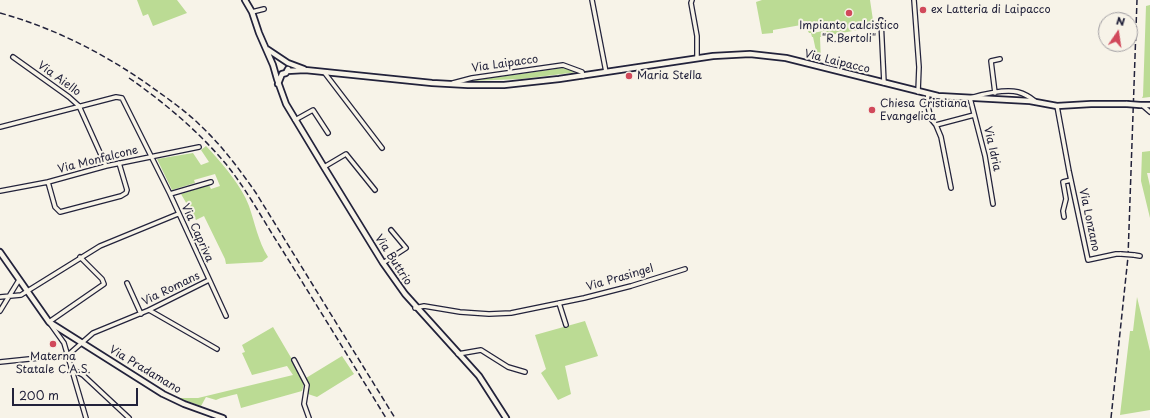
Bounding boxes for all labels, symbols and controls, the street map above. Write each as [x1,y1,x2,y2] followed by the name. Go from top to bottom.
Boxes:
[931,3,1051,17] place label: ex Latteria di Laipacco
[918,5,928,15] marker: ex Latteria di Laipacco
[844,8,854,18] marker: Impianto calcistico "R.Bertoli"
[1098,12,1138,52] north arrow
[1114,12,1127,30] text: N
[799,19,899,45] place label: Impianto calcistico "R.Bertoli"
[803,47,871,77] street label: Via Laipacco
[471,53,539,75] street label: Via Laipacco
[35,59,83,99] street label: Via Aiello
[637,69,702,83] place label: Maria Stella
[624,71,634,81] marker: Maria Stella
[880,97,968,123] place label: Chiesa Cristiana Evangelica
[867,105,877,115] marker: Chiesa Cristiana Evangelica
[980,125,1004,173] street label: Via Idria
[56,144,140,176] street label: Via Monfalcone
[1076,187,1102,253] street label: Via Lonzano
[178,202,216,264] street label: Via Capriva
[372,232,414,288] street label: Via Buttrio
[585,262,655,294] street label: Via Prasingel
[140,269,202,309] street label: Via Romans
[48,339,58,349] marker: Materna Statale C.A.S.
[107,343,183,397] street label: Via Pradamano
[15,350,91,376] place label: Materna Statale C.A.S.
[14,380,140,406] scale bar
[19,386,59,404] text: 200 m

